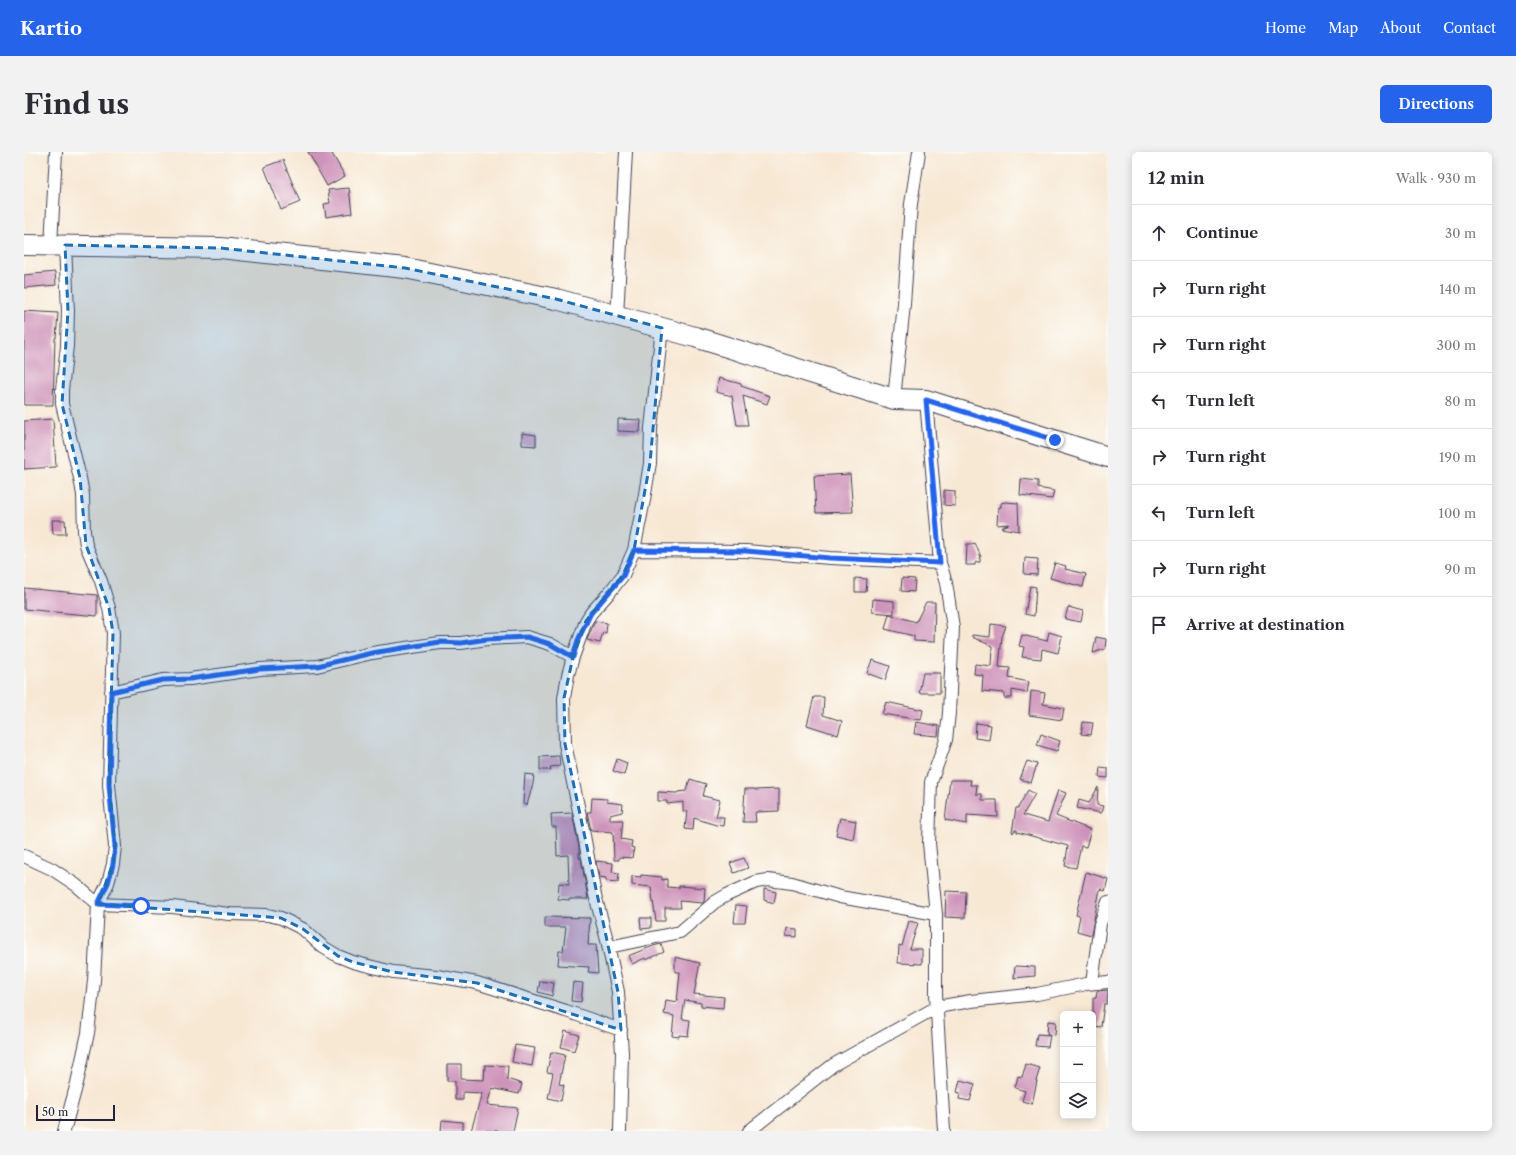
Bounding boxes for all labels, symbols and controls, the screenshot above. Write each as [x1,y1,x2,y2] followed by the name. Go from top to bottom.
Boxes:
[20,17,82,40] text: Kartio
[1265,19,1306,37] text: Home
[1328,19,1358,37] text: Map
[1380,19,1421,37] text: About
[1443,19,1496,37] text: Contact
[1380,85,1492,123] button: Directions
[24,87,129,121] text: Find us
[1148,168,1205,188] text: 12 min
[1396,170,1476,186] text: Walk · 930 m
[1148,222,1170,244] icon: ahead
[1186,223,1258,242] text: Continue
[1445,225,1476,241] text: 30 m
[1148,278,1170,300] icon: right
[1186,279,1266,298] text: Turn right
[1439,281,1476,297] text: 140 m
[1148,334,1170,356] icon: right
[1186,335,1266,354] text: Turn right
[1437,337,1476,353] text: 300 m
[1148,390,1170,412] icon: left
[1186,391,1255,410] text: Turn left
[1444,393,1476,409] text: 80 m
[1046,431,1064,449] route end
[1148,446,1170,468] icon: right
[1186,447,1266,466] text: Turn right
[1439,449,1476,465] text: 190 m
[1148,502,1170,524] icon: left
[1186,503,1255,522] text: Turn left
[1438,505,1476,521] text: 100 m
[1148,558,1170,580] icon: right
[1186,559,1266,578] text: Turn right
[1445,561,1476,577] text: 90 m
[1148,614,1170,636] icon: arrive
[1186,615,1345,634] text: Arrive at destination
[132,897,150,915] route start
[1060,1011,1096,1119] map controls
[1060,1011,1096,1047] button: +
[1060,1047,1096,1083] button: −
[1060,1083,1096,1119] button: layers
[36,1103,115,1122] scale bar
[42,1105,68,1119] text: 50 m

